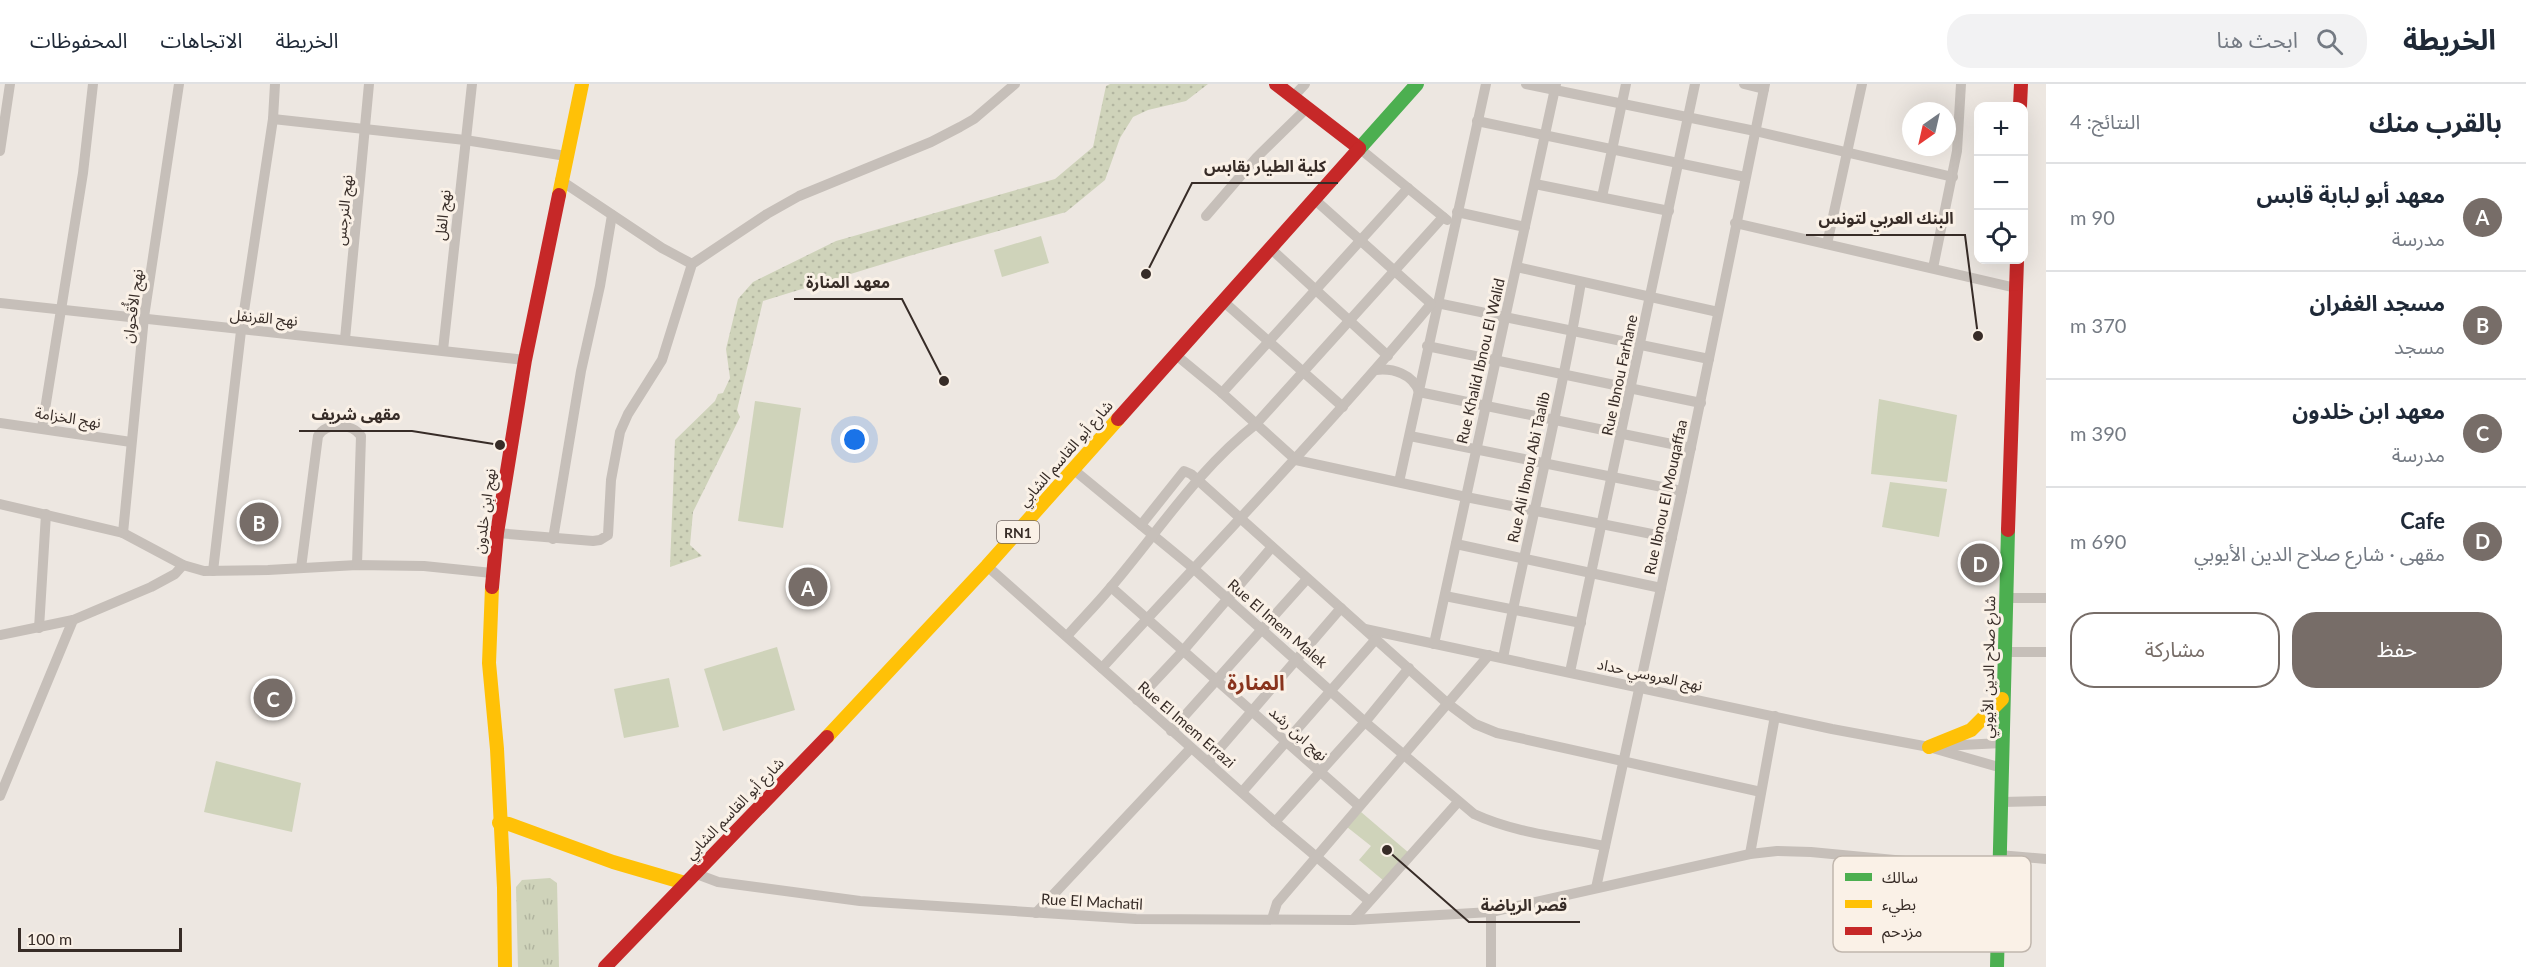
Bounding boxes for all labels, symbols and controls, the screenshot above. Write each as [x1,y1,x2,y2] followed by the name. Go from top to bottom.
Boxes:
[1947,14,2367,68] search box
[2403,22,2496,56] text: الخريطة
[2313,25,2346,58] icon: search
[2217,26,2298,53] text: ابحث هنا
[30,27,127,52] text: المحفوظات
[160,27,242,52] text: الاتجاهات
[275,27,338,52] text: الخريطة
[1902,102,1956,156] north arrow
[1974,102,2028,264] map controls
[1974,102,2028,156] button: +
[2369,106,2502,138] text: بالقرب منك
[2070,109,2140,133] text: النتائج: 4
[1192,149,1338,183] callout: كلية الطيار بقابس
[1204,156,1327,176] text: كلية الطيار بقابس
[1974,156,2028,210] button: −
[330,174,360,247] street label: نهج النرجس
[2257,181,2445,208] text: معهد أبو لبابة قابس
[430,189,458,242] street label: نهج الفل
[1806,201,1965,235] callout: البنك العربي لتونس
[2070,205,2115,229] text: 90 m
[2476,205,2489,229] text: A
[1818,208,1954,232] text: البنك العربي لتونس
[1974,210,2028,264] button: locate
[2392,226,2445,250] text: مدرسة
[794,265,902,299] callout: معهد المنارة
[115,267,150,345] street label: نهج الأُقحوان
[806,272,890,292] text: معهد المنارة
[1452,276,1508,446] street label: Rue Khalid Ibnou El Walid
[2310,289,2445,316] text: مسجد الغفران
[229,305,299,333] street label: نهج القرنفل
[1597,313,1641,437] street label: Rue Ibnou Farhane
[2070,313,2126,337] text: 370 m
[2476,313,2489,337] text: B
[2394,334,2445,358] text: مسجد
[1503,390,1553,544] street label: Rue Ali Ibnou Abi Taalib
[1014,396,1119,512] street label: شارع أبو القاسم الشابي
[299,397,412,431] callout: مقهى شريف
[2292,397,2445,424] text: معهد ابن خلدون
[33,403,102,435] street label: نهج الخزامة
[311,404,401,424] text: مقهى شريف
[1640,418,1690,576] street label: Rue Ibnou El Mouqaffaa
[2070,421,2126,445] text: 390 m
[2476,421,2489,445] text: C
[840,425,869,454] your location
[2392,442,2445,466] text: مدرسة
[469,467,503,555] street label: نهج ابن خلدون
[240,500,278,544] pin: B
[2400,507,2445,534] text: Cafe
[997,521,1039,543] road number: RN1
[2070,529,2126,553] text: 690 m
[2475,529,2490,553] text: D
[1960,540,2000,586] pin: D
[2194,541,2445,565] text: مقهى · شارع صلاح الدين الأيوبي
[788,564,828,610] pin: A
[1225,575,1332,671] street label: Rue El Imem Malek
[1978,595,2002,739] street label: شارع صلاح الدين الأيوبي
[2070,612,2280,688] button: مشاركة
[2292,612,2502,688] button: حفظ
[1595,654,1704,698] street label: نهج العروسي حداد
[1227,669,1285,695] district label: المنارة
[254,676,292,720] pin: C
[1135,677,1239,771] street label: Rue El Imem Errazi
[1263,702,1332,767] street label: نهج ابن رشد
[681,753,790,865] street label: شارع أبو القاسم الشابي
[1833,856,2031,952] legend
[1882,867,1918,886] text: سالك
[1469,888,1580,922] callout: قصر الرياضة
[1041,889,1143,913] street label: Rue El Machatil
[1882,894,1916,917] text: بطيء
[1481,895,1567,915] text: قصر الرياضة
[1882,921,1922,944] text: مزدحم
[18,925,182,952] scale bar
[27,929,72,948] text: 100 m

